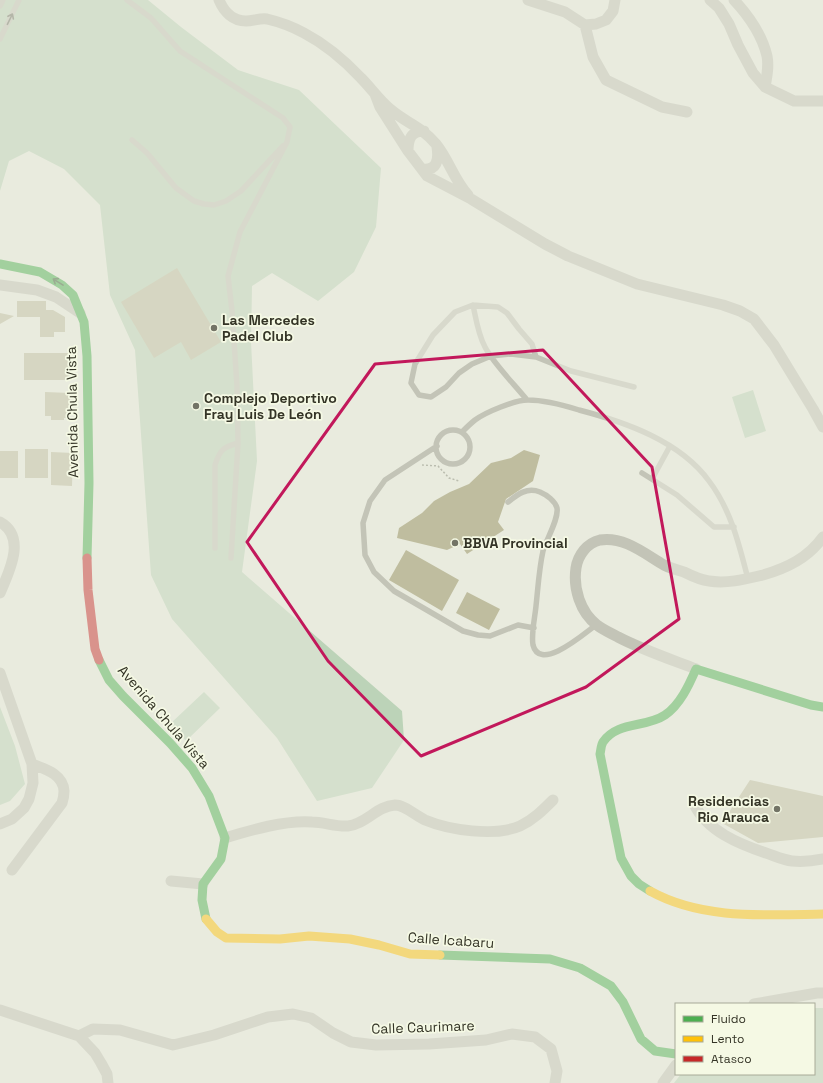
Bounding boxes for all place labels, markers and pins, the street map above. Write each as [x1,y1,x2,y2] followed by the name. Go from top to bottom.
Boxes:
[222,311,315,345] place label: Las Mercedes Padel Club
[209,323,219,333] marker: Las Mercedes Padel Club
[204,389,337,423] place label: Complejo Deportivo Fray Luis De León
[191,401,201,411] marker: Complejo Deportivo Fray Luis De León
[463,534,568,552] place label: BBVA Provincial
[450,538,460,548] marker: BBVA Provincial
[688,792,769,826] place label: Residencias Rio Arauca
[772,804,782,814] marker: Residencias Rio Arauca

